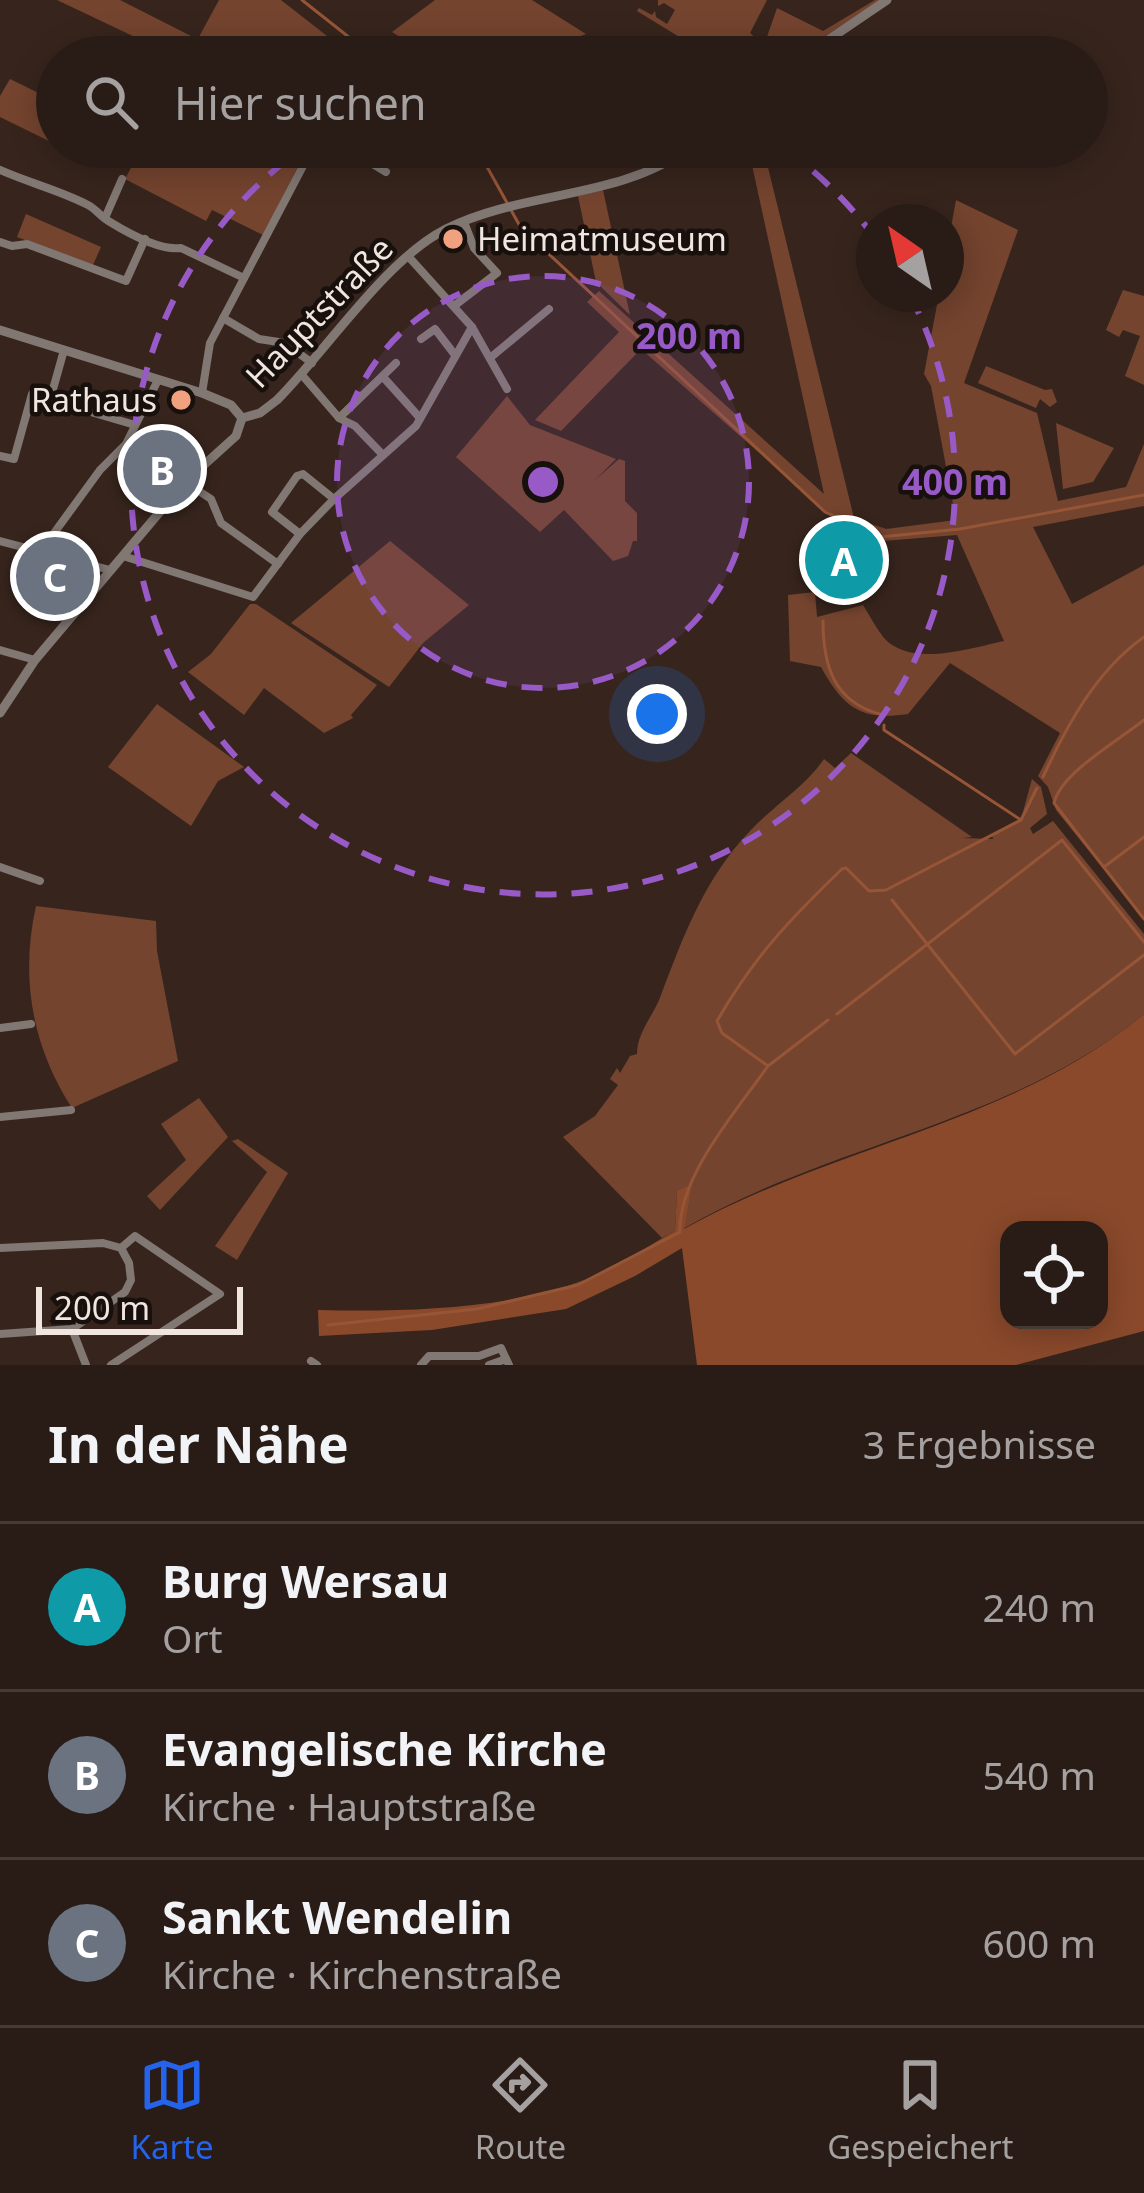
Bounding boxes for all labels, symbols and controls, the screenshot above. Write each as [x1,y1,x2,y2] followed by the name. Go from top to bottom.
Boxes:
[36,36,1108,168] search box
[78,69,144,135] icon: search
[174,72,427,133] text: Hier suchen
[856,204,964,312] north arrow
[477,216,727,261] place label: Heimatmuseum
[235,226,402,397] street label: Hauptstraße
[440,226,466,252] marker: Heimatmuseum
[636,311,742,360] text: 200 m
[31,377,157,422] place label: Rathaus
[168,387,194,413] marker: Rathaus
[123,424,201,514] pin: B
[902,457,1008,506] text: 400 m
[522,461,564,503] centre of rings
[805,515,883,605] pin: A
[16,531,94,621] pin: C
[627,684,687,744] your location
[1000,1221,1108,1329] map controls
[1000,1221,1108,1329] button: locate
[36,1281,243,1334] scale bar
[54,1285,150,1330] text: 200 m
[48,1408,349,1478] text: In der Nähe
[863,1417,1096,1470] text: 3 Ergebnisse
[162,1550,449,1611] text: Burg Wersau
[74,1580,101,1633] text: A
[982,1580,1096,1633] text: 240 m
[162,1611,223,1664] text: Ort
[162,1718,607,1779] text: Evangelische Kirche
[74,1748,100,1801] text: B
[982,1748,1096,1801] text: 540 m
[162,1779,537,1832] text: Kirche · Hauptstraße
[162,1886,512,1947] text: Sankt Wendelin
[74,1916,100,1969] text: C
[982,1916,1096,1969] text: 600 m
[162,1947,562,2000] text: Kirche · Kirchenstraße
[131,2052,214,2169] tab: Karte
[475,2052,566,2169] tab: Route
[827,2052,1013,2169] tab: Gespeichert

